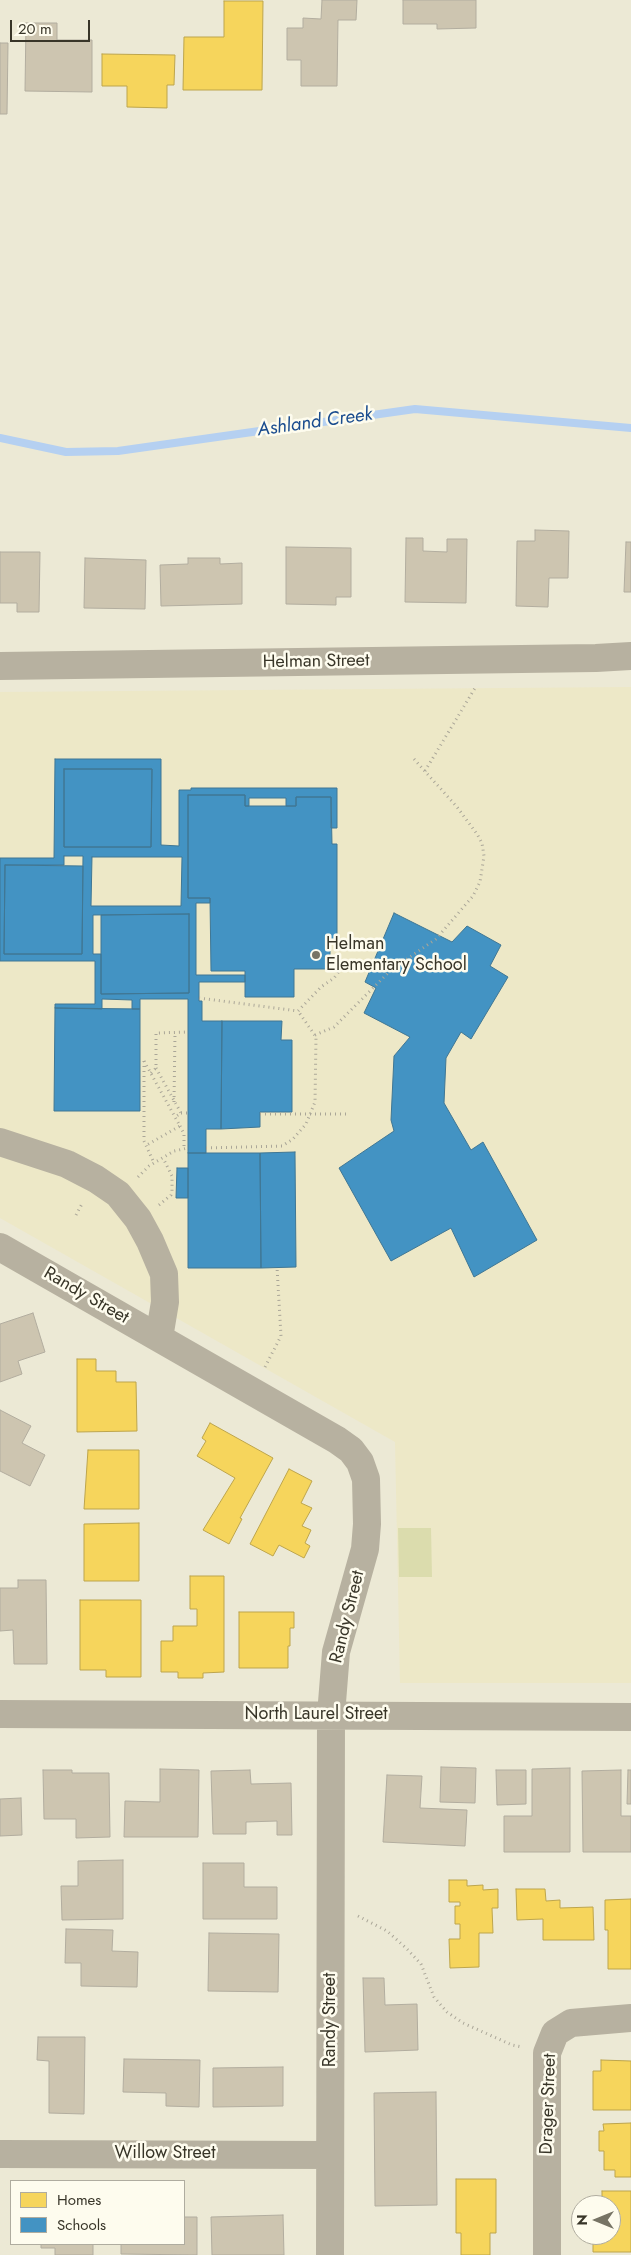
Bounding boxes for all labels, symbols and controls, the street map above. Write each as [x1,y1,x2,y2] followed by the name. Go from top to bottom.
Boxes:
[12,10,92,42] scale bar
[18,18,52,40] text: 20 m
[256,404,374,442] water label: Ashland Creek
[262,650,370,674] street label: Helman Street
[326,934,467,976] place label: Helman Elementary School
[310,949,322,961] marker: Helman Elementary School
[40,1263,132,1329] street label: Randy Street
[326,1568,370,1666] street label: Randy Street
[245,1704,387,1726] street label: North Laurel Street
[320,1973,342,2067] street label: Randy Street
[536,2053,562,2155] street label: Drager Street
[115,2143,215,2165] street label: Willow Street
[10,2180,185,2245] legend
[57,2189,101,2211] text: Homes
[571,2195,621,2245] north arrow
[57,2214,106,2236] text: Schools
[572,2214,592,2226] text: N

